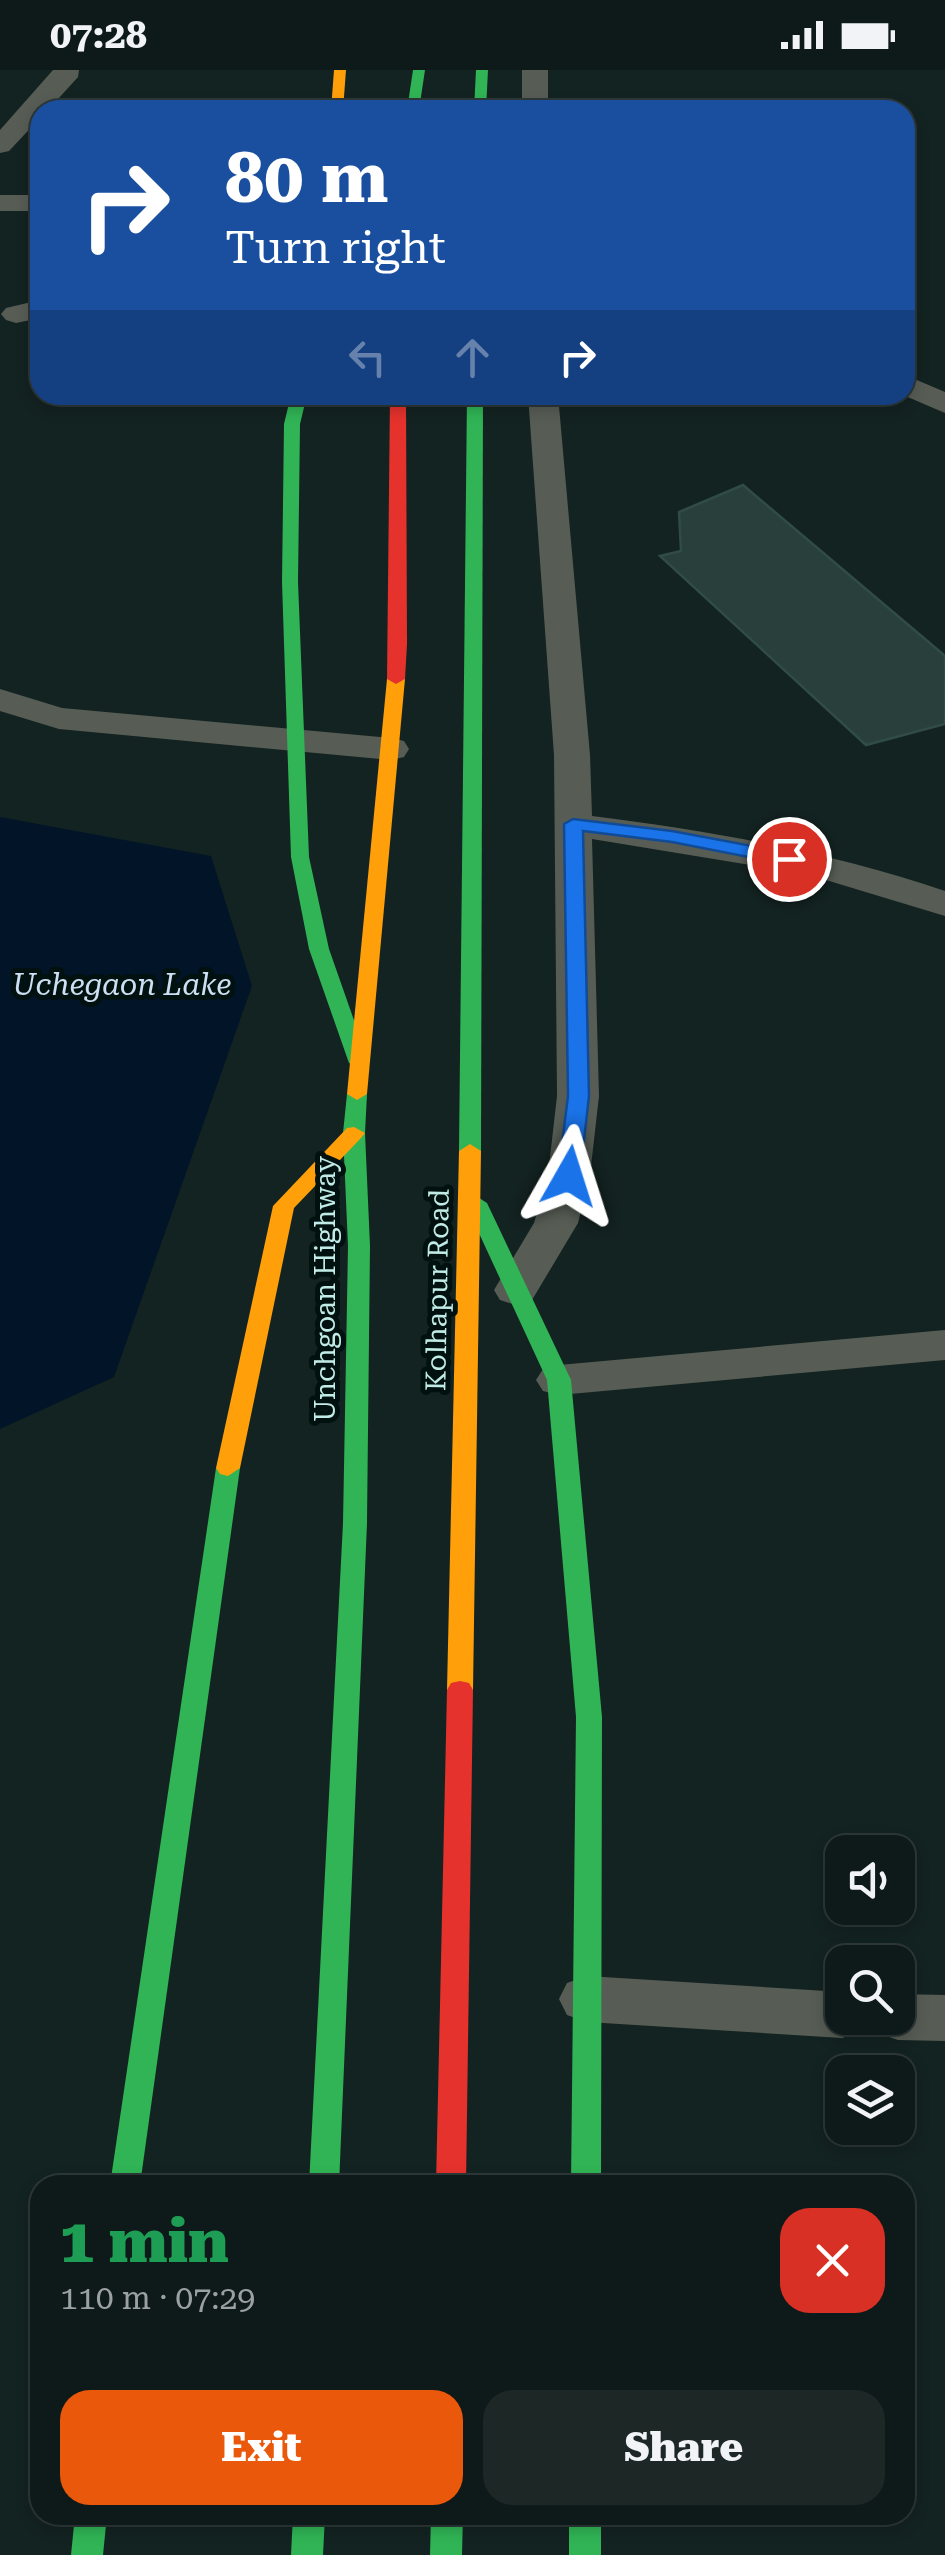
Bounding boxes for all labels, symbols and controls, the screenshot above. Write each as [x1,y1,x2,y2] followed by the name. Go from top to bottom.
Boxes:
[50,13,147,57] text: 07:28
[225,137,389,219] text: 80 m
[60,140,190,270] icon: right
[225,221,446,274] text: Turn right
[340,330,395,385] icon: left
[445,330,500,385] icon: ahead
[550,330,605,385] icon: right
[747,817,832,902] pin
[762,832,817,887] icon: arrive
[13,967,231,1002] water label: Uchegaon Lake
[517,1124,621,1228] position arrow
[309,1156,342,1422] street label: Unchgoan Highway
[419,1189,456,1391] street label: Kolhapur Road
[825,1835,915,2145] map controls
[825,1835,915,1925] button: sound
[825,1945,915,2035] button: search
[825,2055,915,2145] button: layers
[60,2206,229,2277] text: 1 min
[780,2208,885,2313] button: close
[60,2279,255,2317] text: 110 m · 07:29
[60,2390,463,2505] button: Exit
[483,2390,885,2505] button: Share

